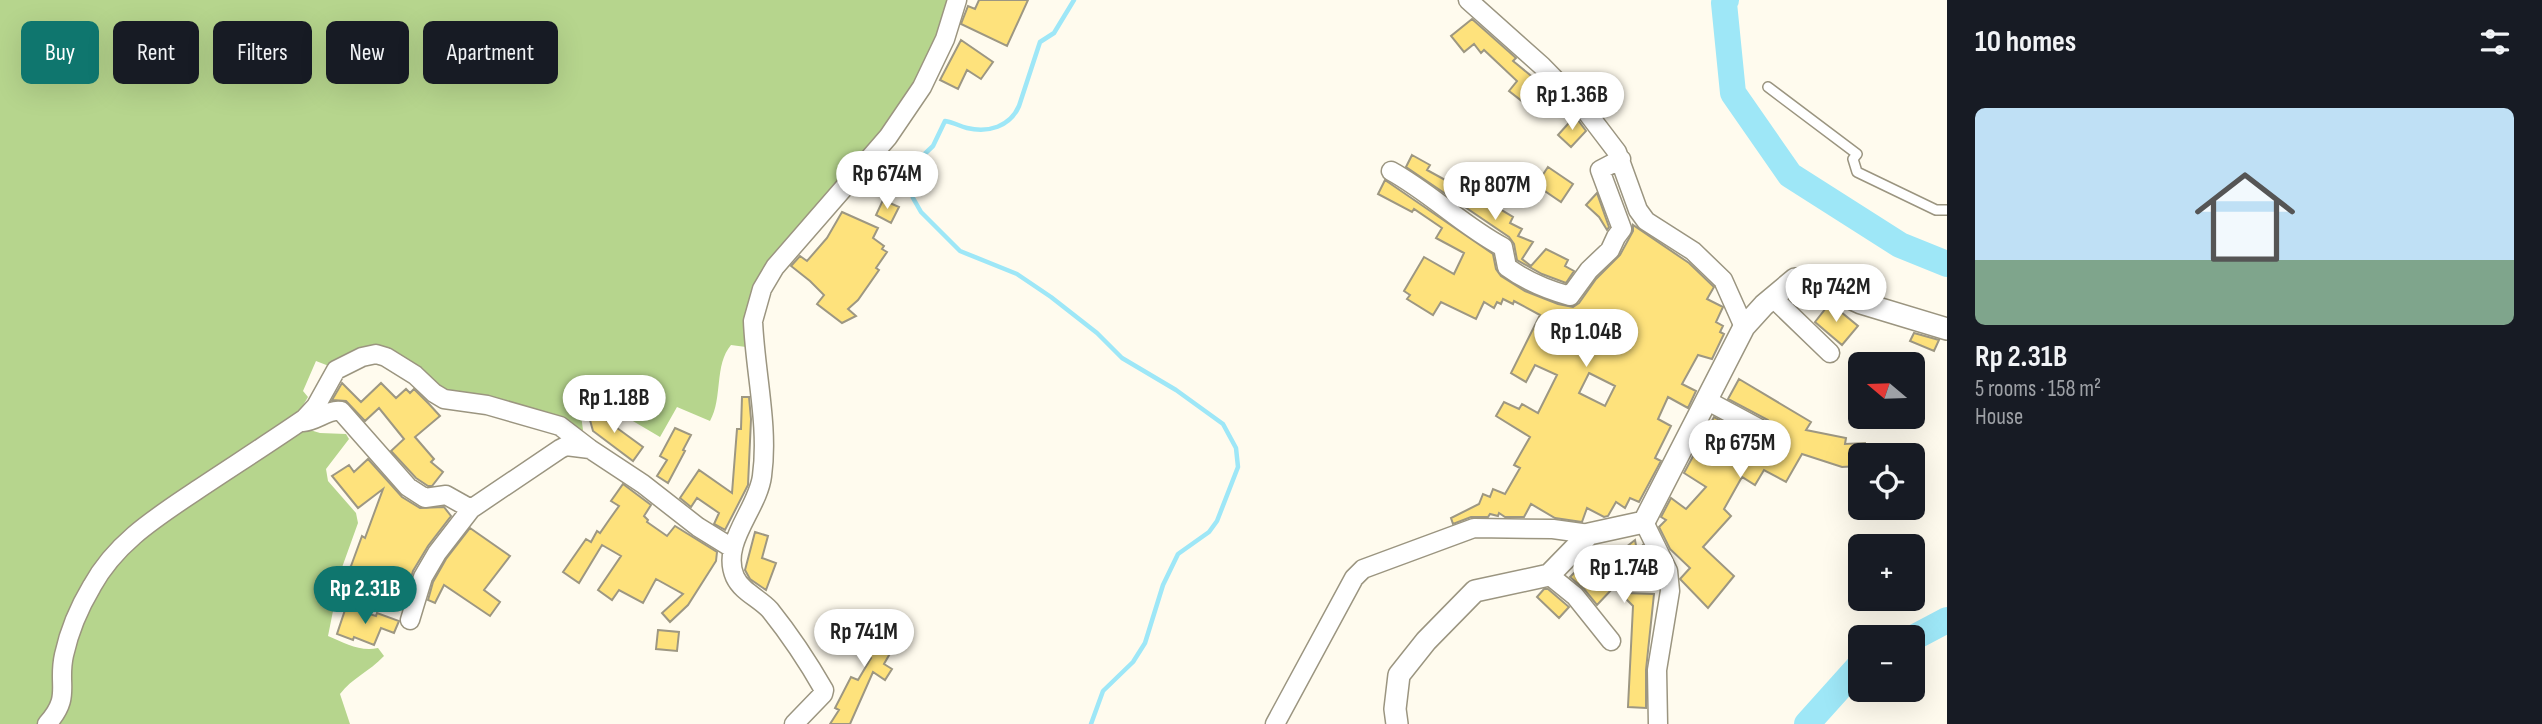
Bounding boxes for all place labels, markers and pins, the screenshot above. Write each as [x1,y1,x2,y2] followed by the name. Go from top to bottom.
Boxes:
[1500,72,1644,132] pin: Rp 1.36B
[822,152,952,211] pin: Rp 674M
[1430,162,1560,222] pin: Rp 807M
[1771,264,1901,324] pin: Rp 742M
[1514,310,1658,369] pin: Rp 1.04B
[542,376,686,435] pin: Rp 1.18B
[1675,420,1805,480] pin: Rp 675M
[1552,546,1696,605] pin: Rp 1.74B
[293,566,437,626] pin: Rp 2.31B
[799,610,929,669] pin: Rp 741M

